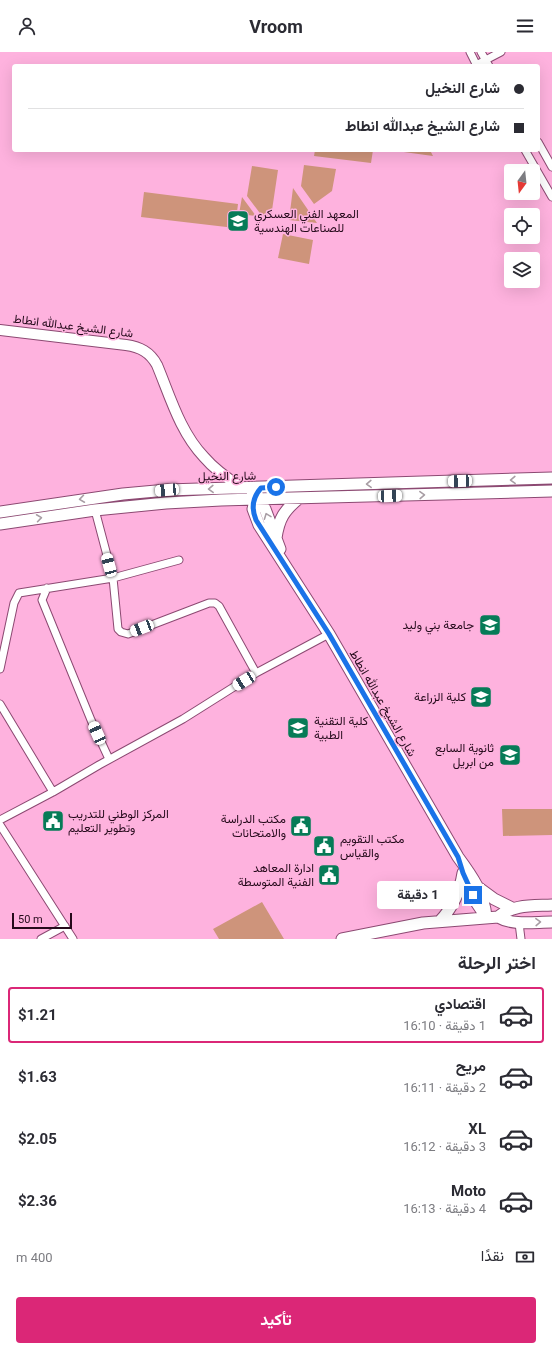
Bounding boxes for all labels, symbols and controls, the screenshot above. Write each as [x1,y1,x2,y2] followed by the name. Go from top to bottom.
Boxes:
[16,15,38,37] icon: person
[514,15,536,37] icon: menu
[249,16,303,37] text: Vroom
[425,79,500,97] text: شارع النخيل
[345,117,500,135] text: شارع الشيخ عبدالله انطاط
[504,164,540,200] north arrow
[504,164,540,288] map controls
[254,207,359,236] place label: المعهد الفني العسكري للصناعات الهندسية
[225,208,251,234] school or university icon: المعهد الفني العسكري للصناعات الهندسية
[504,208,540,244] button: locate
[504,252,540,288] button: layers
[12,312,134,342] street label: شارع الشيخ عبدالله انطاط
[198,468,256,486] street label: شارع النخيل
[448,475,472,487] car
[510,475,516,484] one-way arrow
[267,478,285,496] route start
[366,480,372,489] one-way arrow
[155,483,179,497] car
[208,485,214,493] one-way arrow
[378,490,402,502] car
[419,490,425,499] one-way arrow
[79,494,85,503] one-way arrow
[264,513,272,520] one-way arrow
[36,514,42,523] one-way arrow
[100,552,118,578] car
[477,612,503,638] school or university icon: جامعة بني وليد
[129,618,155,638] car
[402,618,474,635] place label: جامعة بني وليد
[345,647,419,760] street label: شارع الشيخ عبدالله انطاط
[231,670,257,692] car
[468,684,494,710] school or university icon: كلية الزراعة
[414,690,466,705] place label: كلية الزراعة
[314,714,368,742] place label: كلية التقنية الطبية
[285,715,311,741] school or university icon: كلية التقنية الطبية
[87,720,107,746] car
[435,741,494,770] place label: ثانوية السابع من ابريل
[497,742,523,768] school or university icon: ثانوية السابع من ابريل
[68,807,169,836] place label: المركز الوطني للتدريب وتطوير التعليم
[40,808,66,834] public building icon: المركز الوطني للتدريب وتطوير التعليم
[221,812,286,841] place label: مكتب الدراسة والامتحانات
[288,813,314,839] public building icon: مكتب الدراسة والامتحانات
[340,832,404,861] place label: مكتب التقويم والقياس
[311,833,337,859] public building icon: مكتب التقويم والقياس
[238,861,314,890] place label: ادارة المعاهد الفنية المتوسطة
[316,862,342,888] public building icon: ادارة المعاهد الفنية المتوسطة
[377,881,459,909] callout: 1 دقيقة
[464,886,482,904] route end
[397,887,439,902] text: 1 دقيقة
[12,911,72,930] scale bar
[18,913,43,926] text: 50 m
[535,918,541,927] one-way arrow
[458,952,536,973] text: اختر الرحلة
[434,995,486,1013] text: اقتصادي
[498,997,534,1033] icon: car
[18,1006,57,1024] text: $1.21
[403,1018,486,1033] text: 1 دقيقة · 16:10
[456,1057,486,1075] text: مريح
[498,1059,534,1095] icon: car
[18,1068,57,1086] text: $1.63
[403,1080,486,1095] text: 2 دقيقة · 16:11
[468,1120,486,1138] text: XL
[498,1121,534,1157] icon: car
[18,1130,57,1148] text: $2.05
[403,1139,486,1154] text: 3 دقيقة · 16:12
[451,1182,486,1200] text: Moto
[498,1183,534,1219] icon: car
[18,1192,57,1210] text: $2.36
[403,1201,486,1216] text: 4 دقيقة · 16:13
[514,1246,536,1268] icon: cash
[481,1247,504,1265] text: نقدًا
[16,1250,53,1265] text: 400 m
[16,1297,536,1343] button: تأكيد

